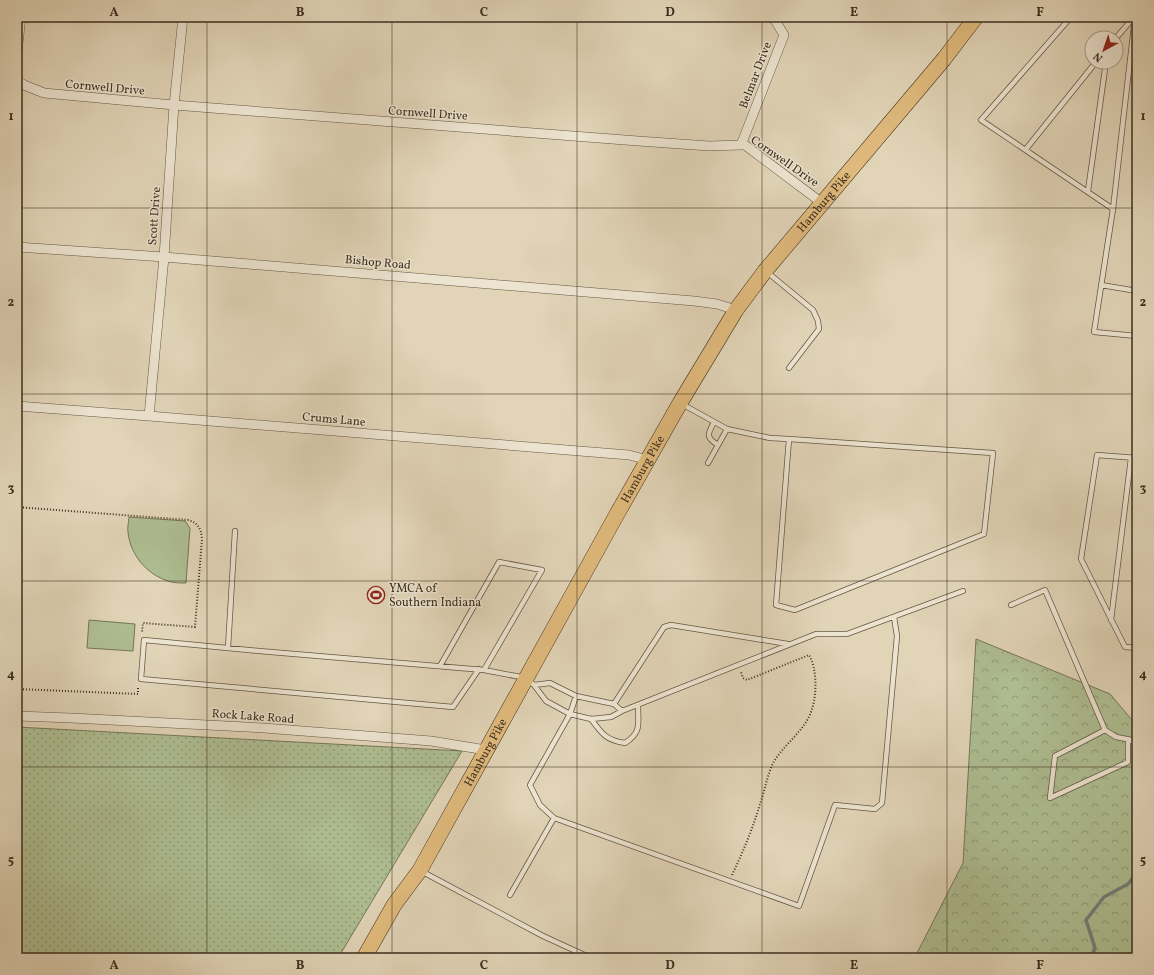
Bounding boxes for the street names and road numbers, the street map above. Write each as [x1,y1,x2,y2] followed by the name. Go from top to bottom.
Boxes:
[736,39,776,111] street label: Belmar Drive
[65,77,146,99] street label: Cornwell Drive
[388,103,469,125] street label: Cornwell Drive
[747,132,822,191] street label: Cornwell Drive
[794,168,855,236] street label: Hamburg Pike
[145,186,165,246] street label: Scott Drive
[344,252,412,274] street label: Bishop Road
[302,409,366,431] street label: Crums Lane
[618,433,669,506] street label: Hamburg Pike
[211,706,295,728] street label: Rock Lake Road
[461,716,511,790] street label: Hamburg Pike

